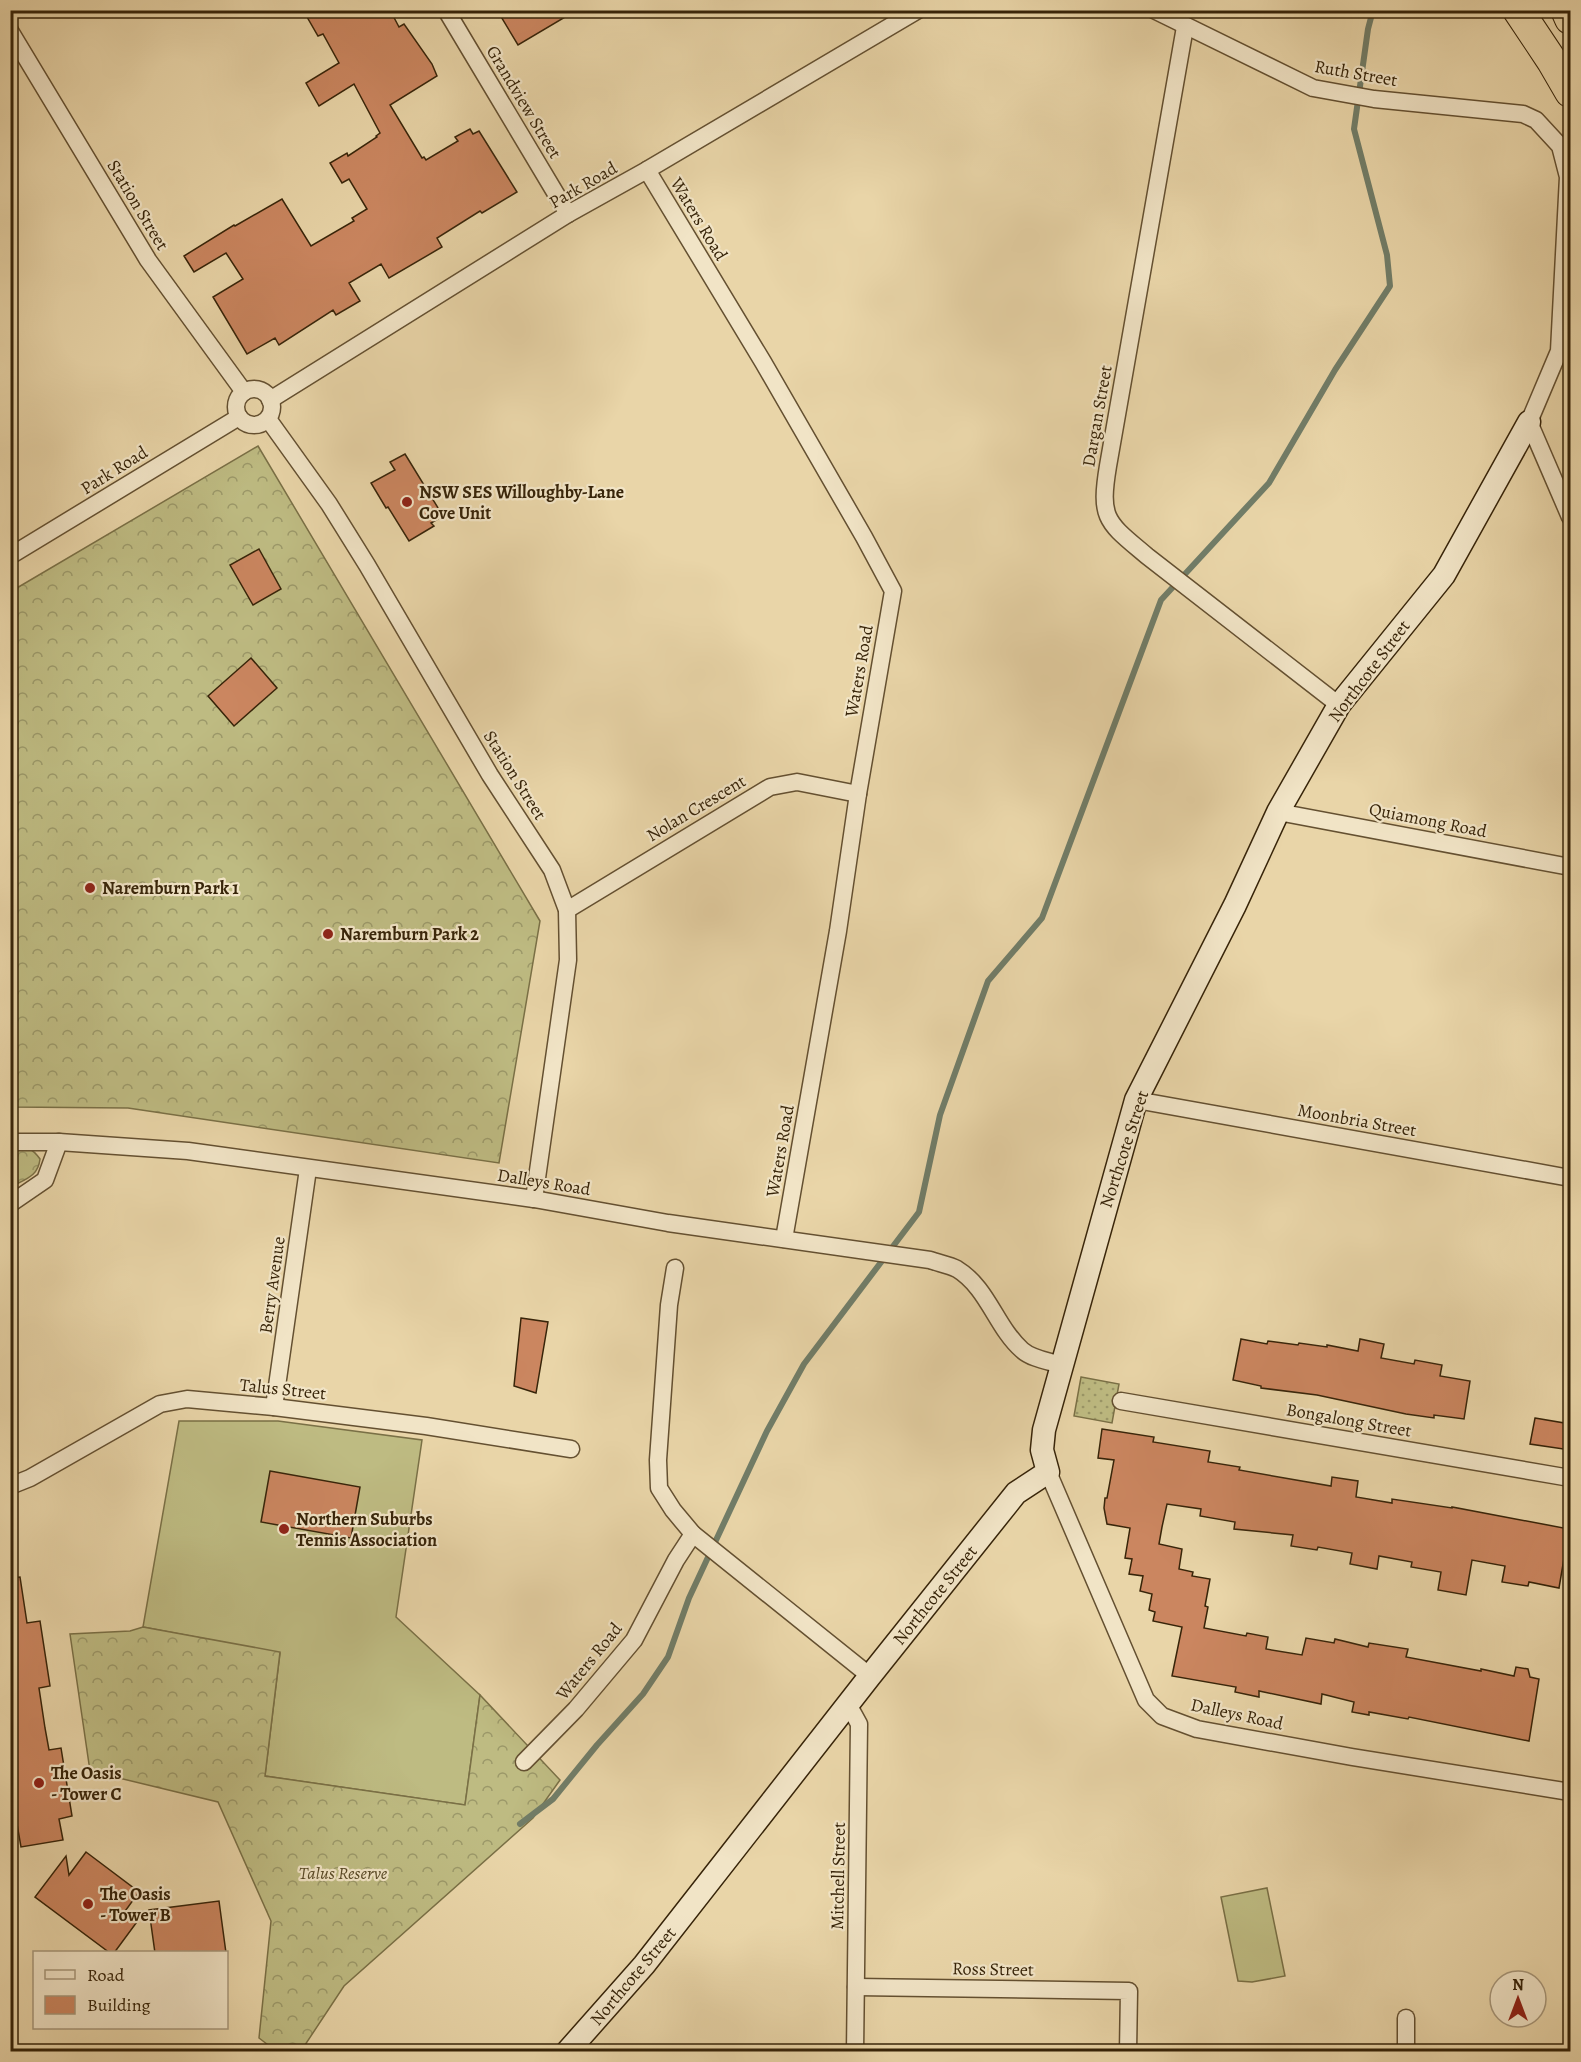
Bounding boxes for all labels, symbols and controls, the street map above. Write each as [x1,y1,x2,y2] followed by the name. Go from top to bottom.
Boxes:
[481,41,567,163] street label: Grandview Street
[1313,54,1399,92] street label: Ruth Street
[102,155,174,255] street label: Station Street
[545,156,622,214] street label: Park Road
[664,172,733,265] street label: Waters Road
[1076,363,1118,469] street label: Dargan Street
[76,440,152,500] street label: Park Road
[419,480,624,525] place label: NSW SES Willoughby-Lane Cove Unit
[400,495,414,509] marker: NSW SES Willoughby-Lane Cove Unit
[1323,615,1415,727] street label: Northcote Street
[839,623,879,720] street label: Waters Road
[478,726,552,824] street label: Station Street
[642,769,750,847] street label: Nolan Crescent
[1367,797,1489,843] street label: Quiamong Road
[102,876,239,900] place label: Naremburn Park 1
[83,881,97,895] marker: Naremburn Park 1
[340,922,479,946] place label: Naremburn Park 2
[321,927,335,941] marker: Naremburn Park 2
[1094,1087,1154,1211] street label: Northcote Street
[1296,1098,1418,1142] street label: Moonbria Street
[760,1103,800,1200] street label: Waters Road
[496,1163,593,1201] street label: Dalleys Road
[253,1235,291,1335] street label: Berry Avenue
[239,1373,327,1405] street label: Talus Street
[1285,1397,1413,1443] street label: Bongalong Street
[296,1507,437,1552] place label: Northern Suburbs Tennis Association
[277,1522,291,1536] marker: Northern Suburbs Tennis Association
[887,1540,983,1650] street label: Northcote Street
[550,1617,628,1705] street label: Waters Road
[1188,1692,1286,1736] street label: Dalleys Road
[51,1761,122,1806] place label: The Oasis - Tower C
[32,1776,46,1790] marker: The Oasis - Tower C
[825,1822,851,1930] street label: Mitchell Street
[299,1861,388,1885] park label: Talus Reserve
[100,1882,171,1927] place label: The Oasis - Tower B
[81,1897,95,1911] marker: The Oasis - Tower B
[585,1921,681,2031] street label: Northcote Street
[33,1951,228,2029] legend
[952,1956,1034,1982] street label: Ross Street
[87,1963,125,1987] text: Road
[1488,1969,1548,2029] north arrow
[1512,1974,1524,1996] text: N
[87,1993,151,2017] text: Building

